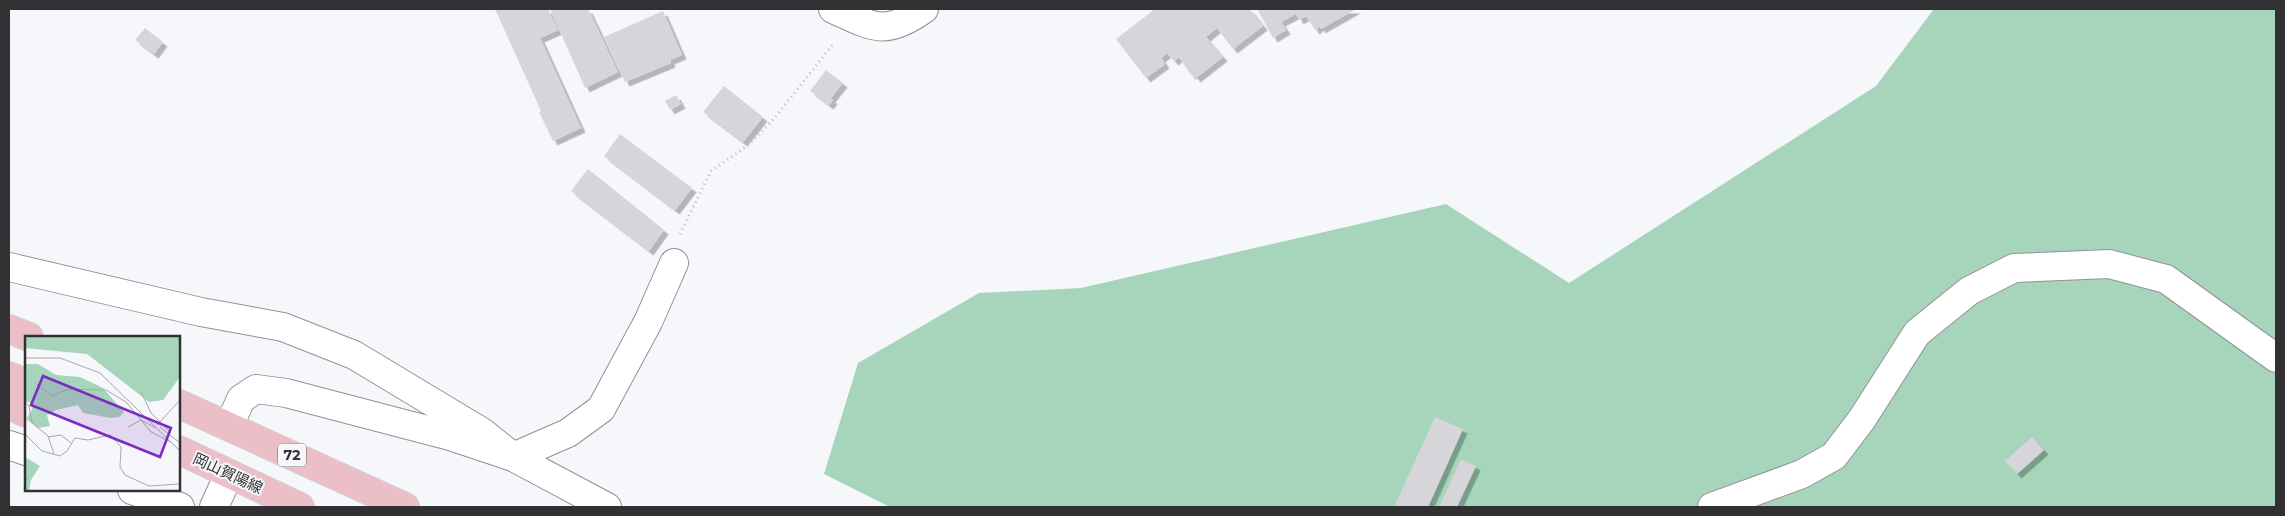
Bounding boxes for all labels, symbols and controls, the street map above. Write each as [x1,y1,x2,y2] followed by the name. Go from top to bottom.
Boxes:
[25,336,180,491] inset map
[278,444,306,466] road number: 72
[190,449,266,497] street label: 岡山賀陽線

